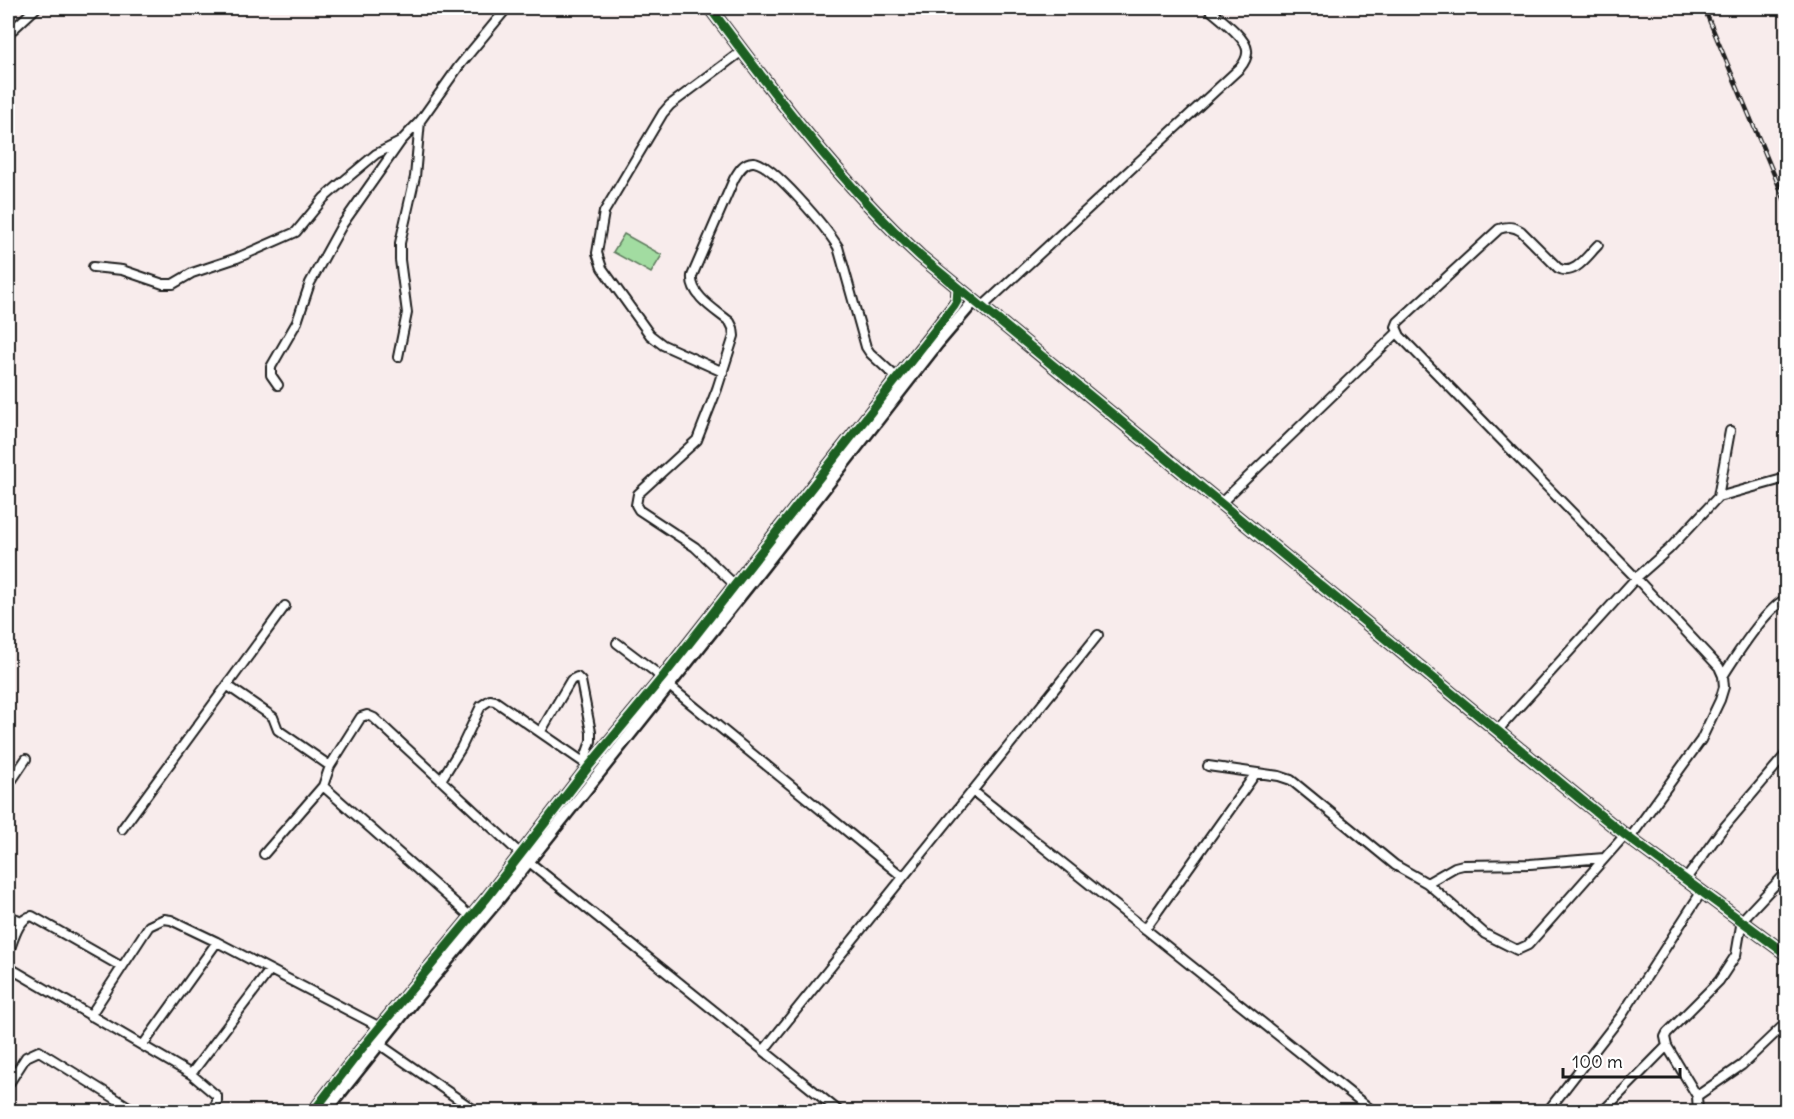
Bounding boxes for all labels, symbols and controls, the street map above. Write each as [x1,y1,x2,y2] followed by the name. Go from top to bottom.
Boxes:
[1563,1041,1680,1079] scale bar
[1572,1050,1623,1073] text: 100 m

